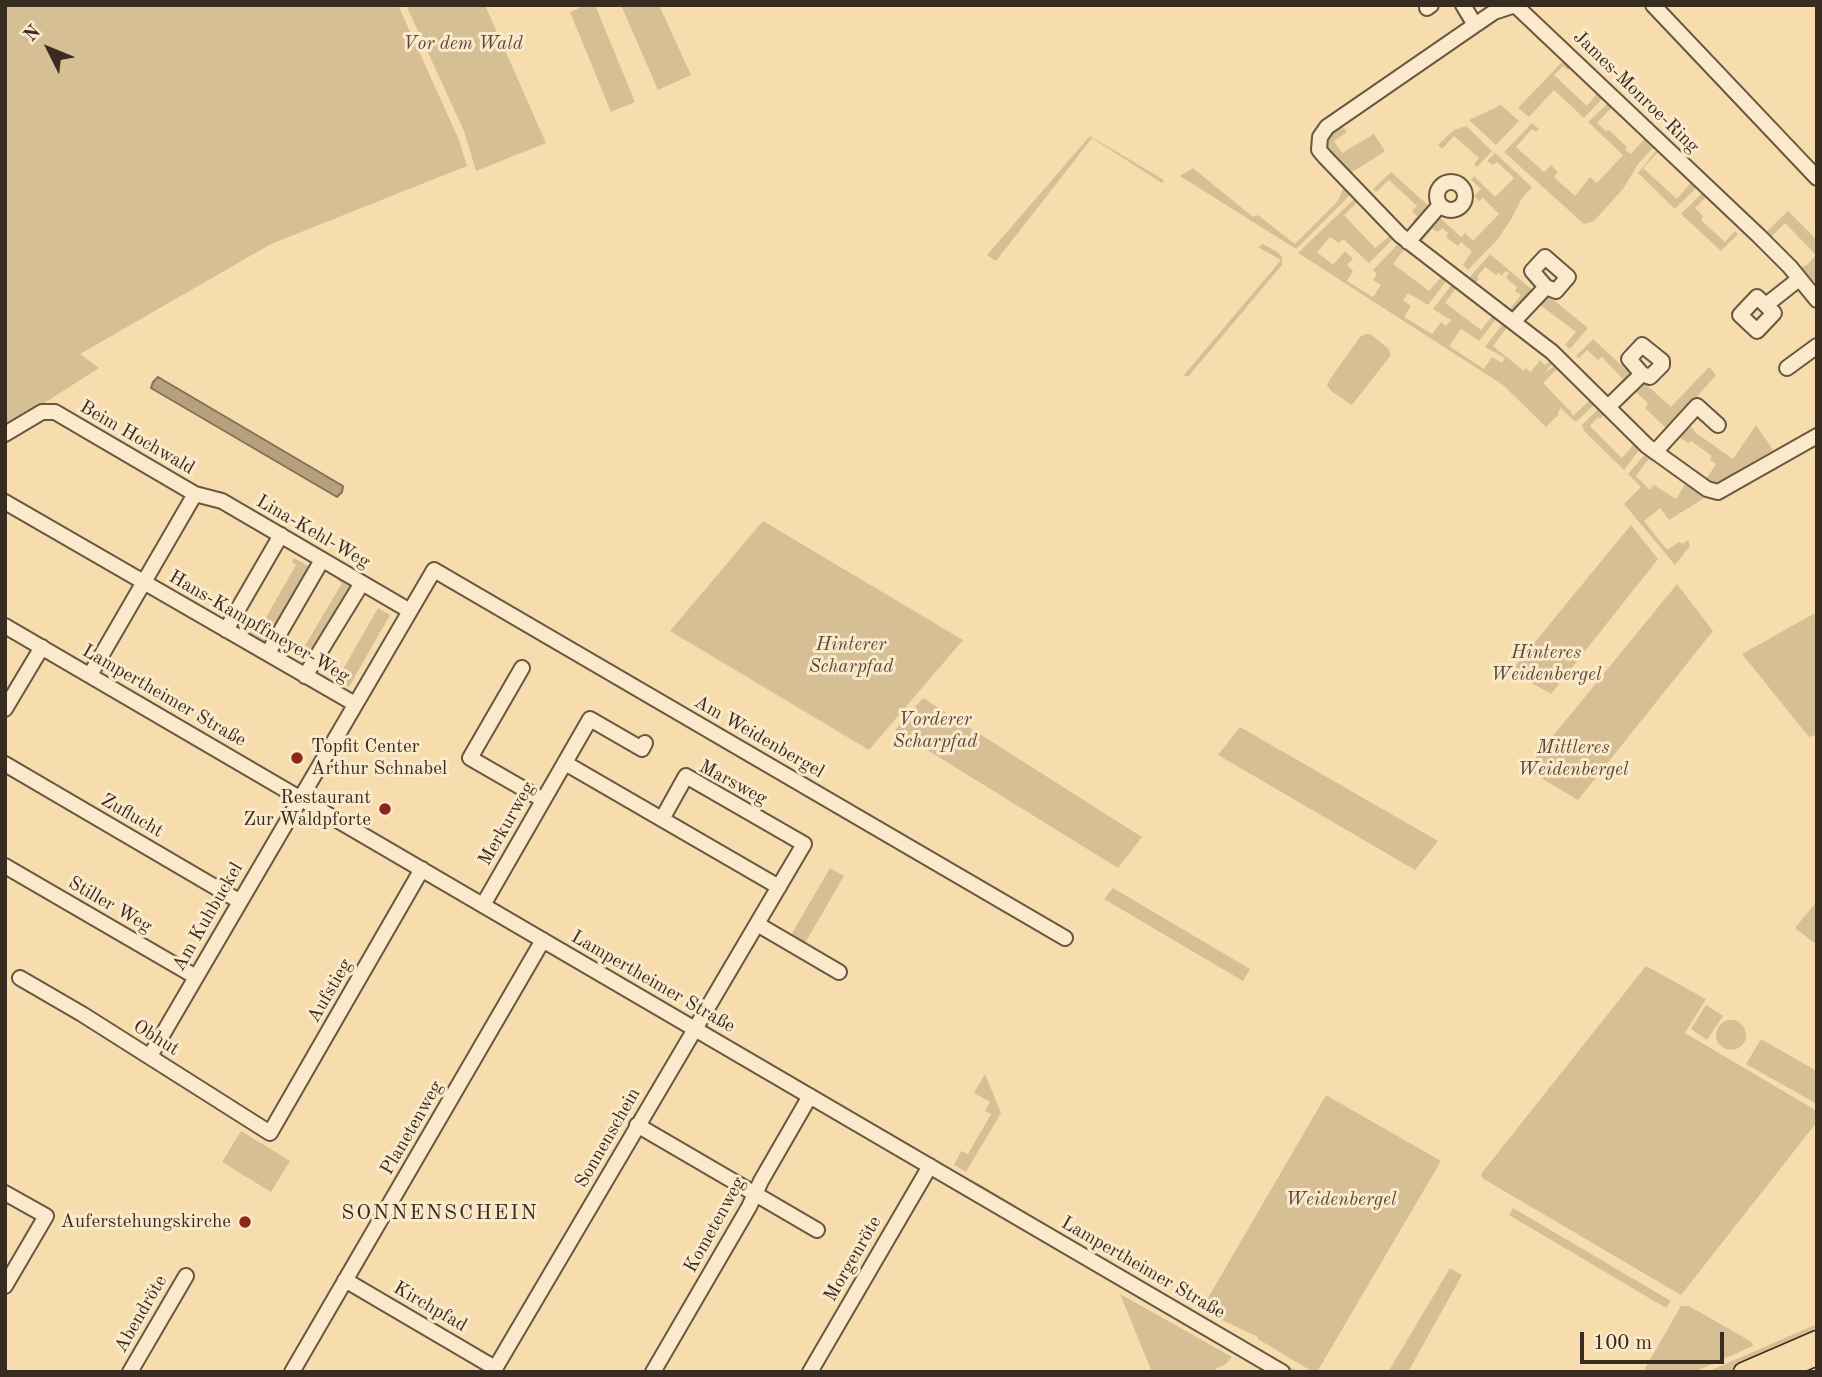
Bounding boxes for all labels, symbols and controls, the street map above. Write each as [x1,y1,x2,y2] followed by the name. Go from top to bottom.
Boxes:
[14,14,84,84] north arrow
[21,23,45,46] text: N
[1568,26,1704,158] street label: James-Monroe-Ring
[403,33,523,55] park label: Vor dem Wald
[75,396,199,480] street label: Beim Hochwald
[252,490,374,574] street label: Lina-Kehl-Weg
[164,566,354,688] street label: Hans-Kampffmeyer-Weg
[809,634,893,678] park label: Hinterer Scharpfad
[78,640,250,752] street label: Lampertheimer Straße
[1491,642,1601,686] park label: Hinteres Weidenbergel
[690,690,828,784] street label: Am Weidenbergel
[893,709,977,753] park label: Vorderer Scharpfad
[311,736,447,780] place label: Topfit Center Arthur Schnabel
[1518,737,1628,781] park label: Mittleres Weidenbergel
[289,750,305,766] marker: Topfit Center Arthur Schnabel
[695,756,771,810] street label: Marsweg
[474,778,540,870] street label: Merkurweg
[243,787,371,831] place label: Restaurant Zur Waldpforte
[97,789,167,843] street label: Zuflucht
[377,801,393,817] marker: Restaurant Zur Waldpforte
[168,859,248,975] street label: Am Kuhbuckel
[64,872,156,938] street label: Stiller Weg
[567,926,739,1038] street label: Lampertheimer Straße
[303,955,357,1027] street label: Aufstieg
[129,1015,183,1061] street label: Obhut
[376,1077,448,1179] street label: Planetenweg
[570,1084,646,1192] street label: Sonnenschein
[679,1173,751,1277] street label: Kometenweg
[1286,1189,1396,1211] park label: Weidenbergel
[343,1200,537,1226] district label: SONNENSCHEIN
[60,1211,231,1233] place label: Auferstehungskirche
[819,1212,887,1306] street label: Morgenröte
[1057,1212,1229,1324] street label: Lampertheimer Straße
[237,1214,253,1230] marker: Auferstehungskirche
[110,1271,172,1357] street label: Abendröte
[389,1277,471,1337] street label: Kirchpfad
[1584,1318,1728,1362] scale bar
[1593,1333,1652,1354] text: 100 m

